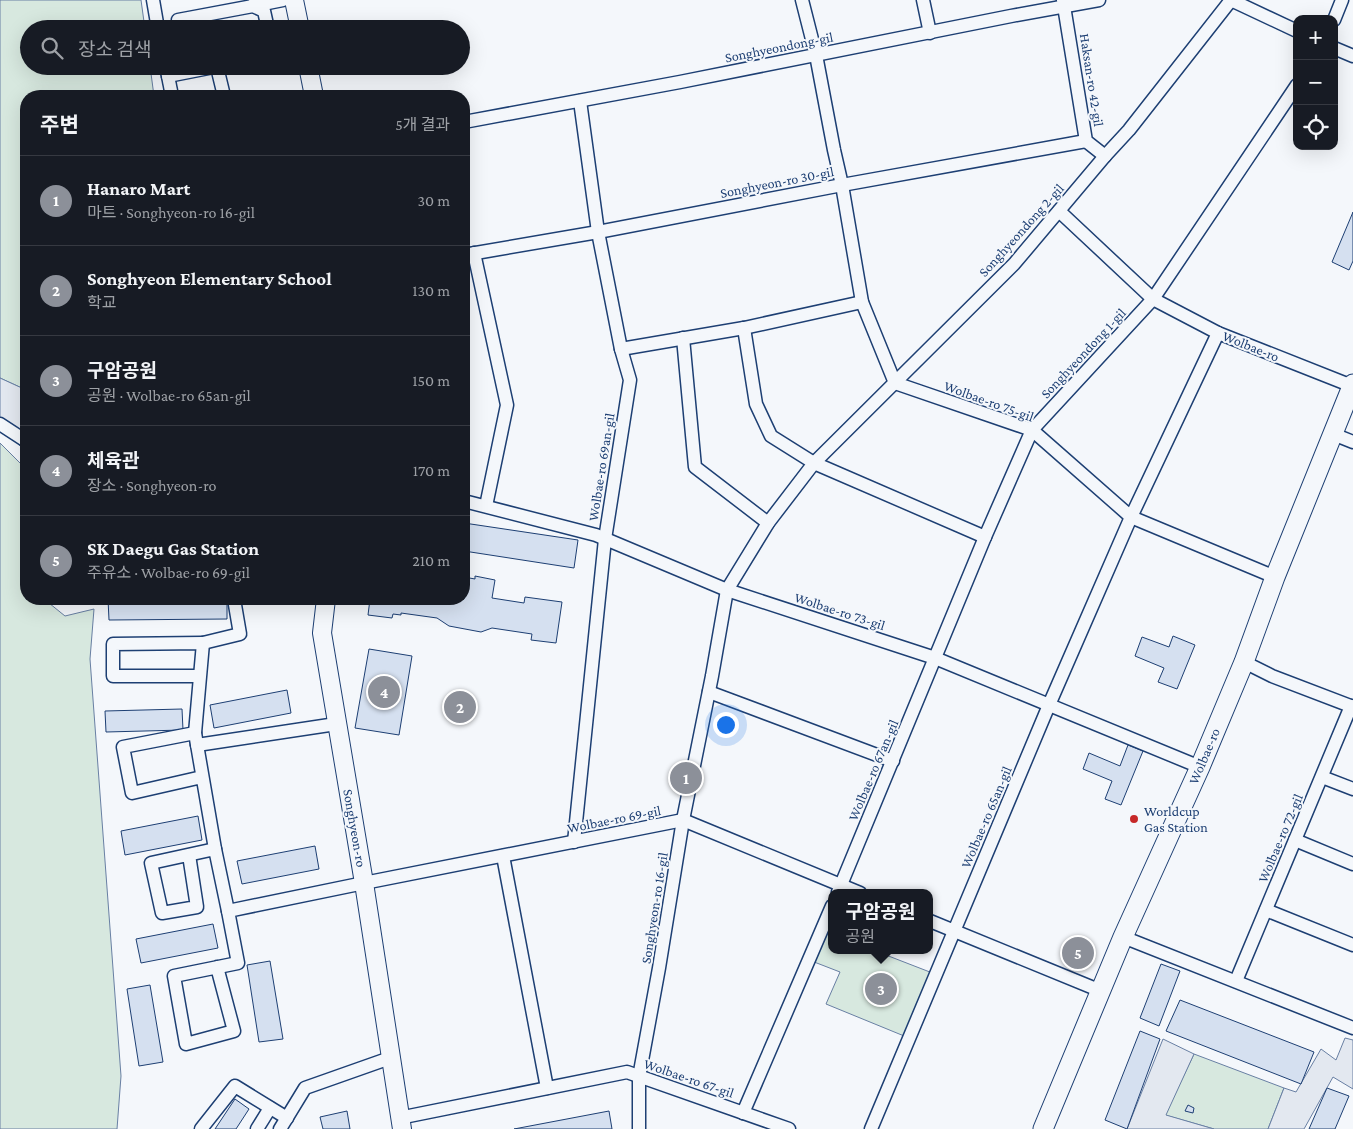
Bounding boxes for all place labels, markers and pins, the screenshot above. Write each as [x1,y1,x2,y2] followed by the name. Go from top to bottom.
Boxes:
[368,673,400,711] pin: 4
[444,688,476,726] pin: 2
[670,759,702,797] pin: 1
[1144,803,1208,835] place label: Worldcup Gas Station
[1128,813,1140,825] marker: Worldcup Gas Station
[1062,934,1094,972] pin: 5
[865,970,897,1008] pin: 3

